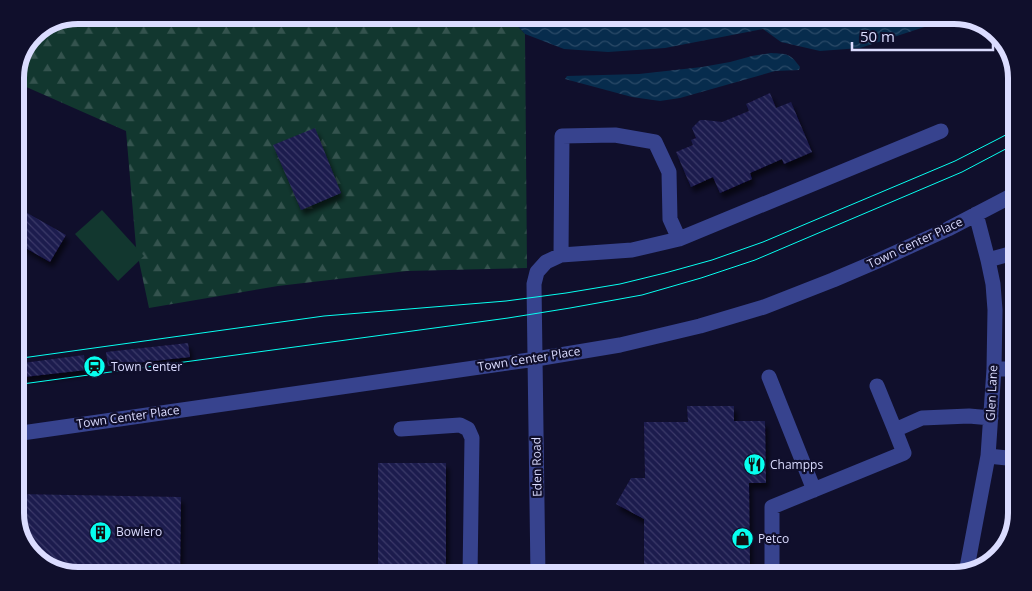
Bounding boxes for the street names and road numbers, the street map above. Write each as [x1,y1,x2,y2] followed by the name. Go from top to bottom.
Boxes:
[864,213,966,272] street label: Town Center Place
[476,342,582,375] street label: Town Center Place
[982,364,1001,421] street label: Glen Lane
[75,401,181,432] street label: Town Center Place
[527,437,546,497] street label: Eden Road

